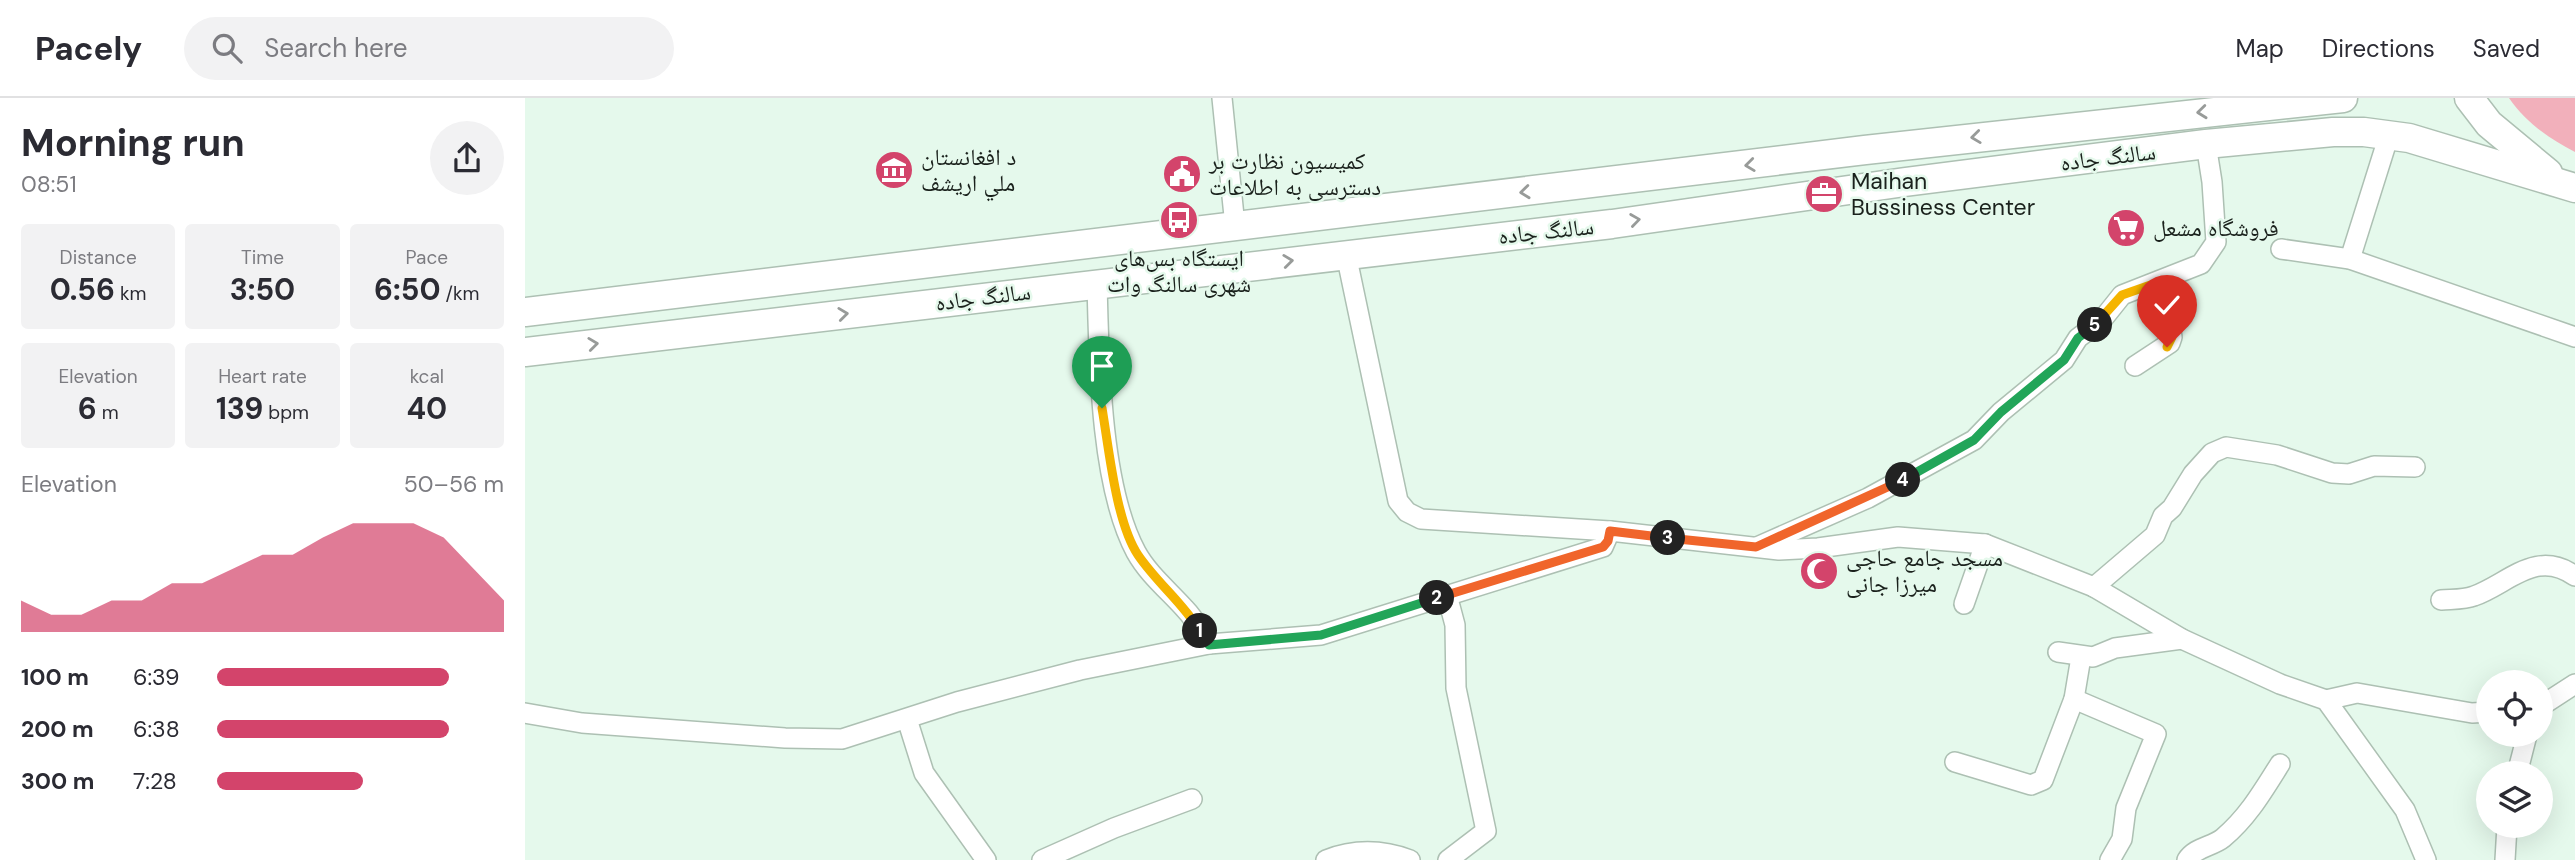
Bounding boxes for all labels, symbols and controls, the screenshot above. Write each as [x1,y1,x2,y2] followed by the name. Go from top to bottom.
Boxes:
[184,17,674,80] search box
[35,27,142,70] text: Pacely
[208,29,246,67] icon: search
[264,31,408,65] text: Search here
[2236,33,2284,64] text: Map
[2322,33,2435,64] text: Directions
[2473,33,2540,64] text: Saved
[2197,104,2208,119] one-way arrow
[21,118,245,168] text: Morning run
[430,121,504,195] button: share
[1970,129,1981,144] one-way arrow
[2059,136,2157,178] street label: سالنگ جاده
[921,142,1016,202] place label: د افغانستان ملي اریشف
[1208,146,1381,202] place label: کمیسیون نظارت بر دسترسی به اطلاعات
[873,149,915,191] museum icon: د افغانستان ملي اریشف
[1161,153,1203,195] public building icon: کمیسیون نظارت بر دسترسی به اطلاعات
[1745,157,1756,172] one-way arrow
[1851,166,2035,222] place label: Maihan Bussiness Center
[21,169,77,199] text: 08:51
[1803,173,1845,215] office icon: Maihan Bussiness Center
[1519,185,1530,200] one-way arrow
[1158,199,1200,241] bus stop icon: ایستگاه بس‌های شهری سالنگ وات
[2105,207,2147,249] supermarket icon: فروشگاه مشعل
[1497,211,1595,251] street label: سالنگ جاده
[1630,213,1641,228] one-way arrow
[2153,213,2279,243] place label: فروشگاه مشعل
[1107,243,1251,299] place label: ایستگاه بس‌های شهری سالنگ وات
[60,245,137,270] text: Distance
[241,245,284,270] text: Time
[406,245,448,270] text: Pace
[1282,253,1294,268] one-way arrow
[50,270,115,309] text: 0.56
[230,270,295,309] text: 3:50
[374,270,441,309] text: 6:50
[2137,275,2197,347] pin
[934,276,1032,318] street label: سالنگ جاده
[115,281,147,306] text: km
[441,281,480,306] text: /km
[2148,286,2186,324] icon: check
[838,307,849,322] one-way arrow
[2077,308,2113,342] pin: 5
[2089,312,2100,337] text: 5
[587,336,599,351] one-way arrow
[1072,336,1132,408] pin
[1083,347,1121,385] icon: arrive
[59,364,138,389] text: Elevation
[218,364,307,389] text: Heart rate
[410,364,444,389] text: kcal
[78,389,97,428] text: 6
[216,389,263,428] text: 139
[407,389,447,428] text: 40
[97,400,119,425] text: m
[263,400,309,425] text: bpm
[1885,462,1921,498] pin: 4
[1896,467,1909,492] text: 4
[21,469,117,499] text: Elevation
[404,469,504,499] text: 50–56 m
[1651,520,1685,556] pin: 3
[1662,525,1673,550] text: 3
[1846,543,2003,599] place label: مسجد جامع حاجی میرزا جانی
[1798,550,1840,592] mosque icon: مسجد جامع حاجی میرزا جانی
[1419,580,1455,616] pin: 2
[1431,585,1442,610] text: 2
[1183,614,1217,648] pin: 1
[1196,618,1203,643] text: 1
[21,662,89,692] text: 100 m
[133,662,179,692] text: 6:39
[2476,670,2553,838] map controls
[2476,670,2553,747] button: locate
[21,714,94,744] text: 200 m
[133,714,180,744] text: 6:38
[2476,761,2553,838] button: layers
[21,766,94,796] text: 300 m
[133,766,177,796] text: 7:28

